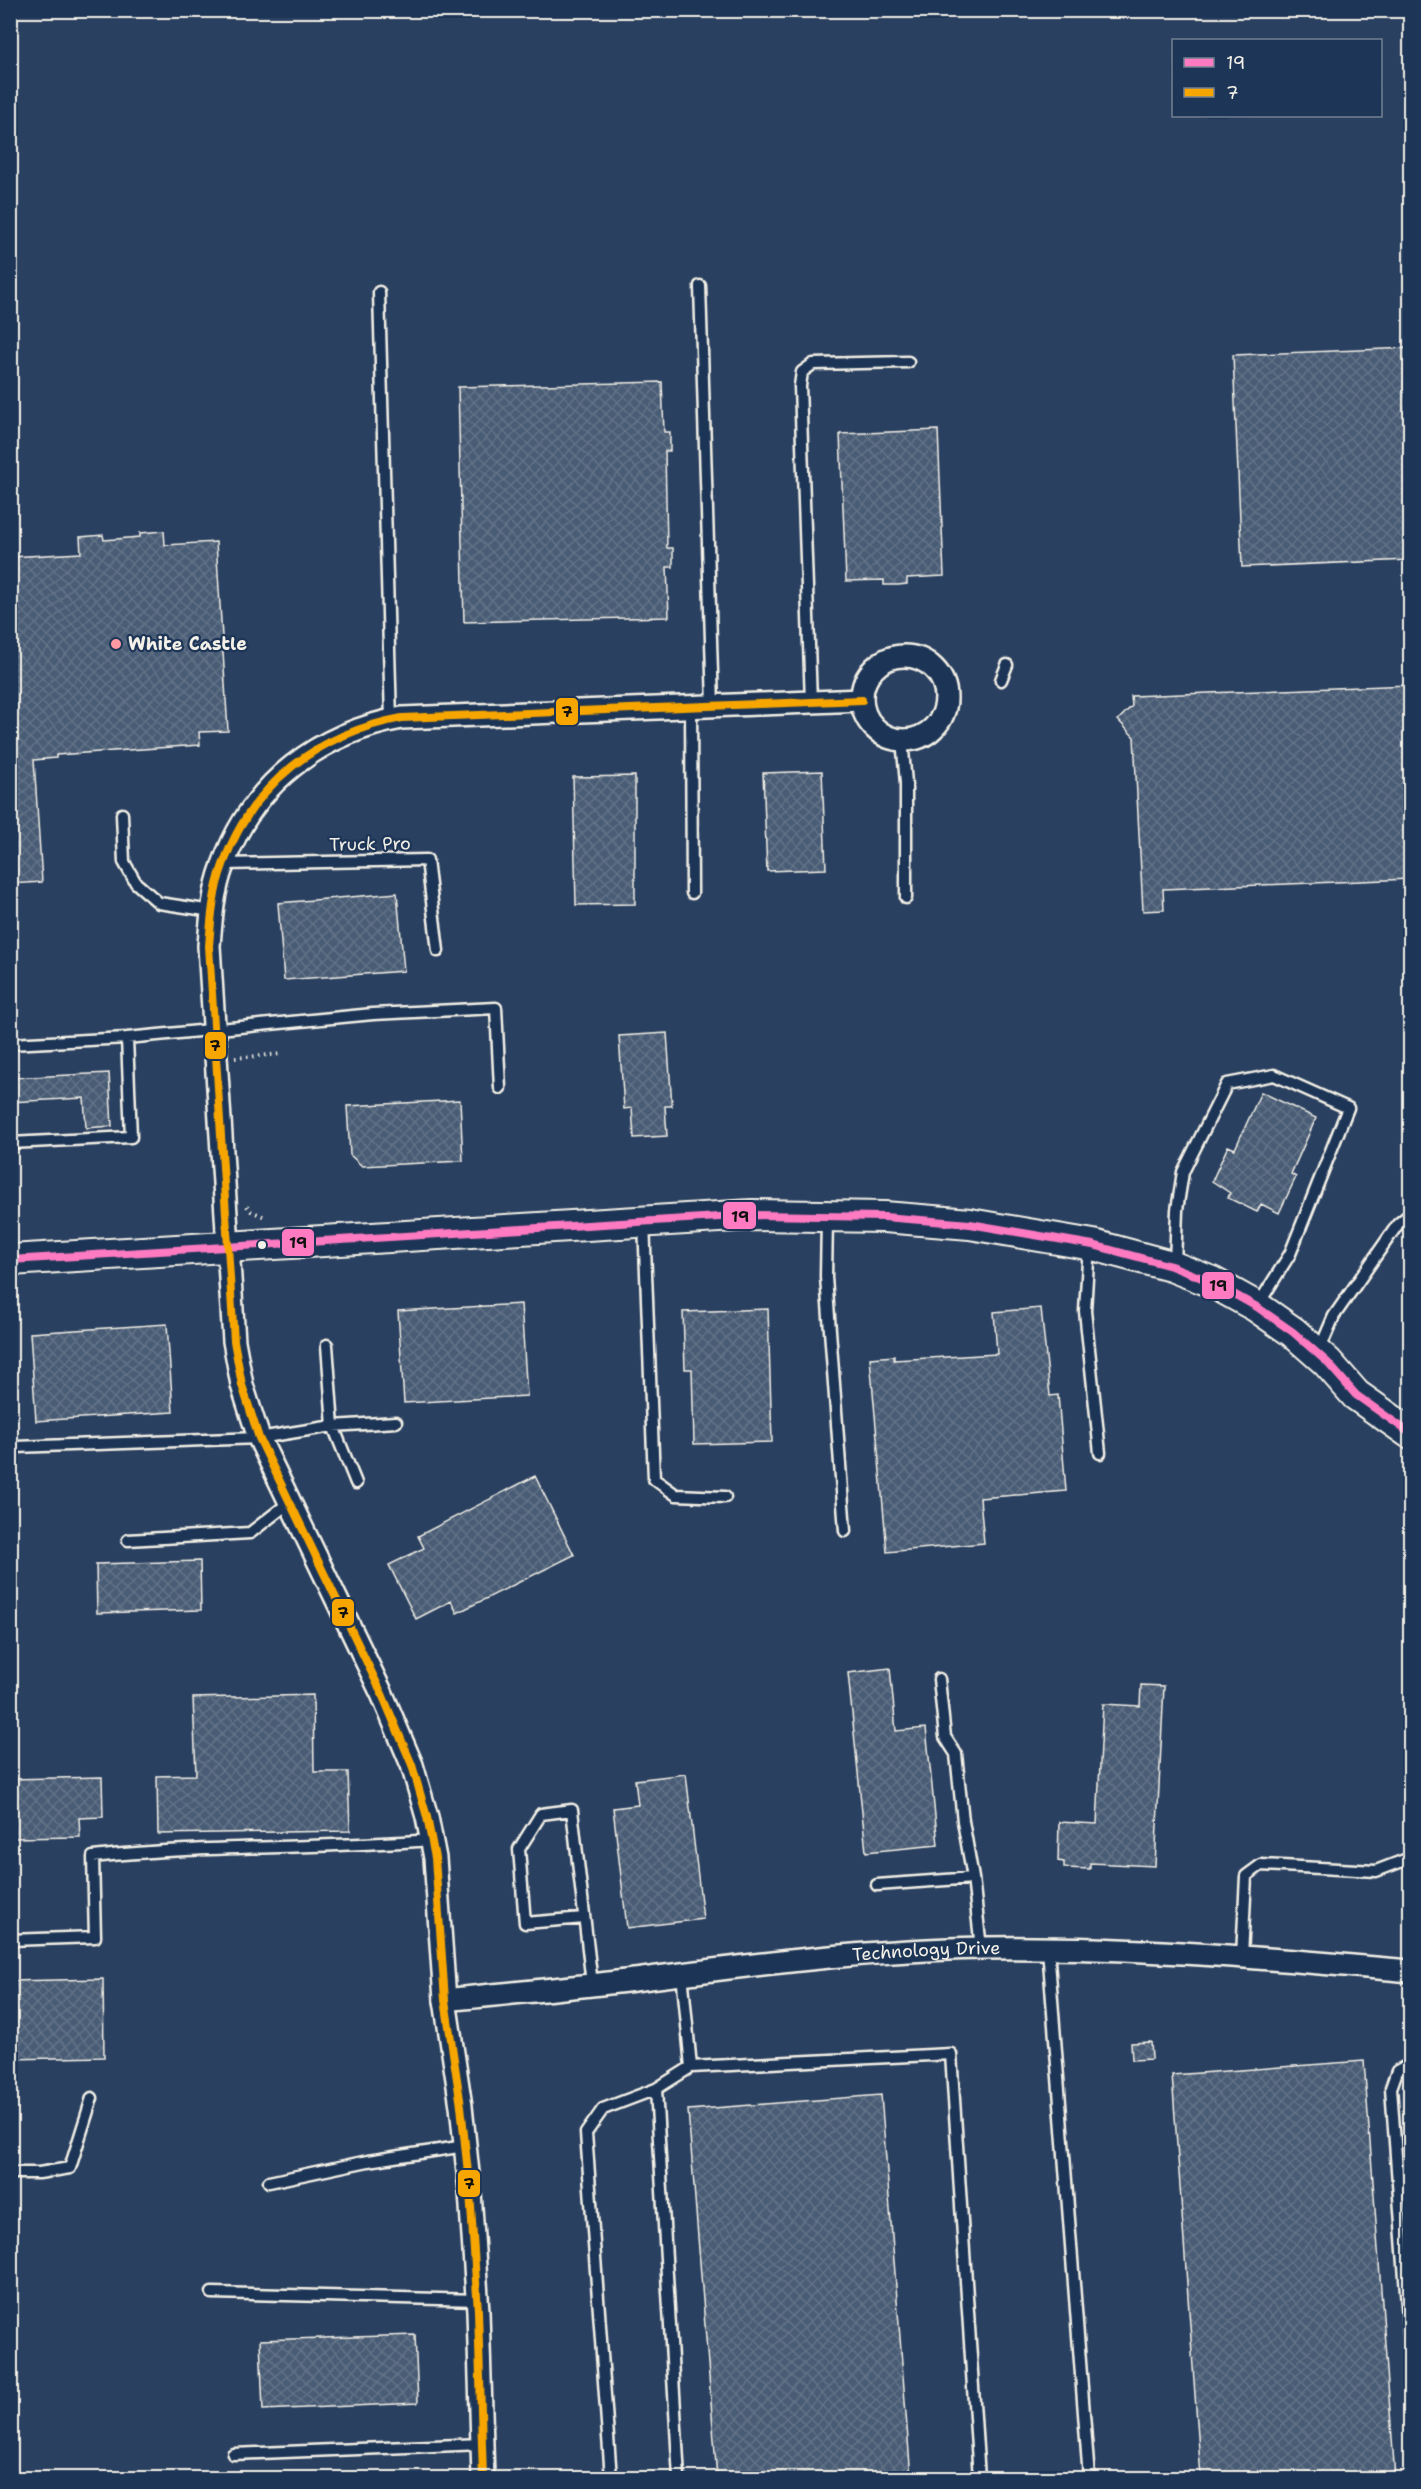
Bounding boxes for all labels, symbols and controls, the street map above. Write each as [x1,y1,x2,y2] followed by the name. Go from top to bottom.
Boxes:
[1172,39,1382,117] legend
[1226,51,1245,75] text: 19
[1226,81,1239,105] text: 7
[128,632,247,656] place label: White Castle
[109,637,123,651] marker: White Castle
[555,697,579,726] line badge: 7
[561,701,573,722] text: 7
[329,831,411,857] street label: Truck Pro
[204,1031,227,1060] line badge: 7
[209,1035,221,1056] text: 7
[722,1201,757,1230] line badge: 19
[731,1206,749,1227] text: 19
[281,1228,315,1257] line badge: 19
[289,1232,307,1253] text: 19
[256,1239,268,1251] unlabelled marker
[1201,1271,1235,1300] line badge: 19
[1209,1275,1227,1296] text: 19
[331,1598,355,1627] line badge: 7
[337,1602,349,1623] text: 7
[851,1936,1001,1967] street label: Technology Drive
[457,2169,481,2198] line badge: 7
[463,2173,475,2194] text: 7

